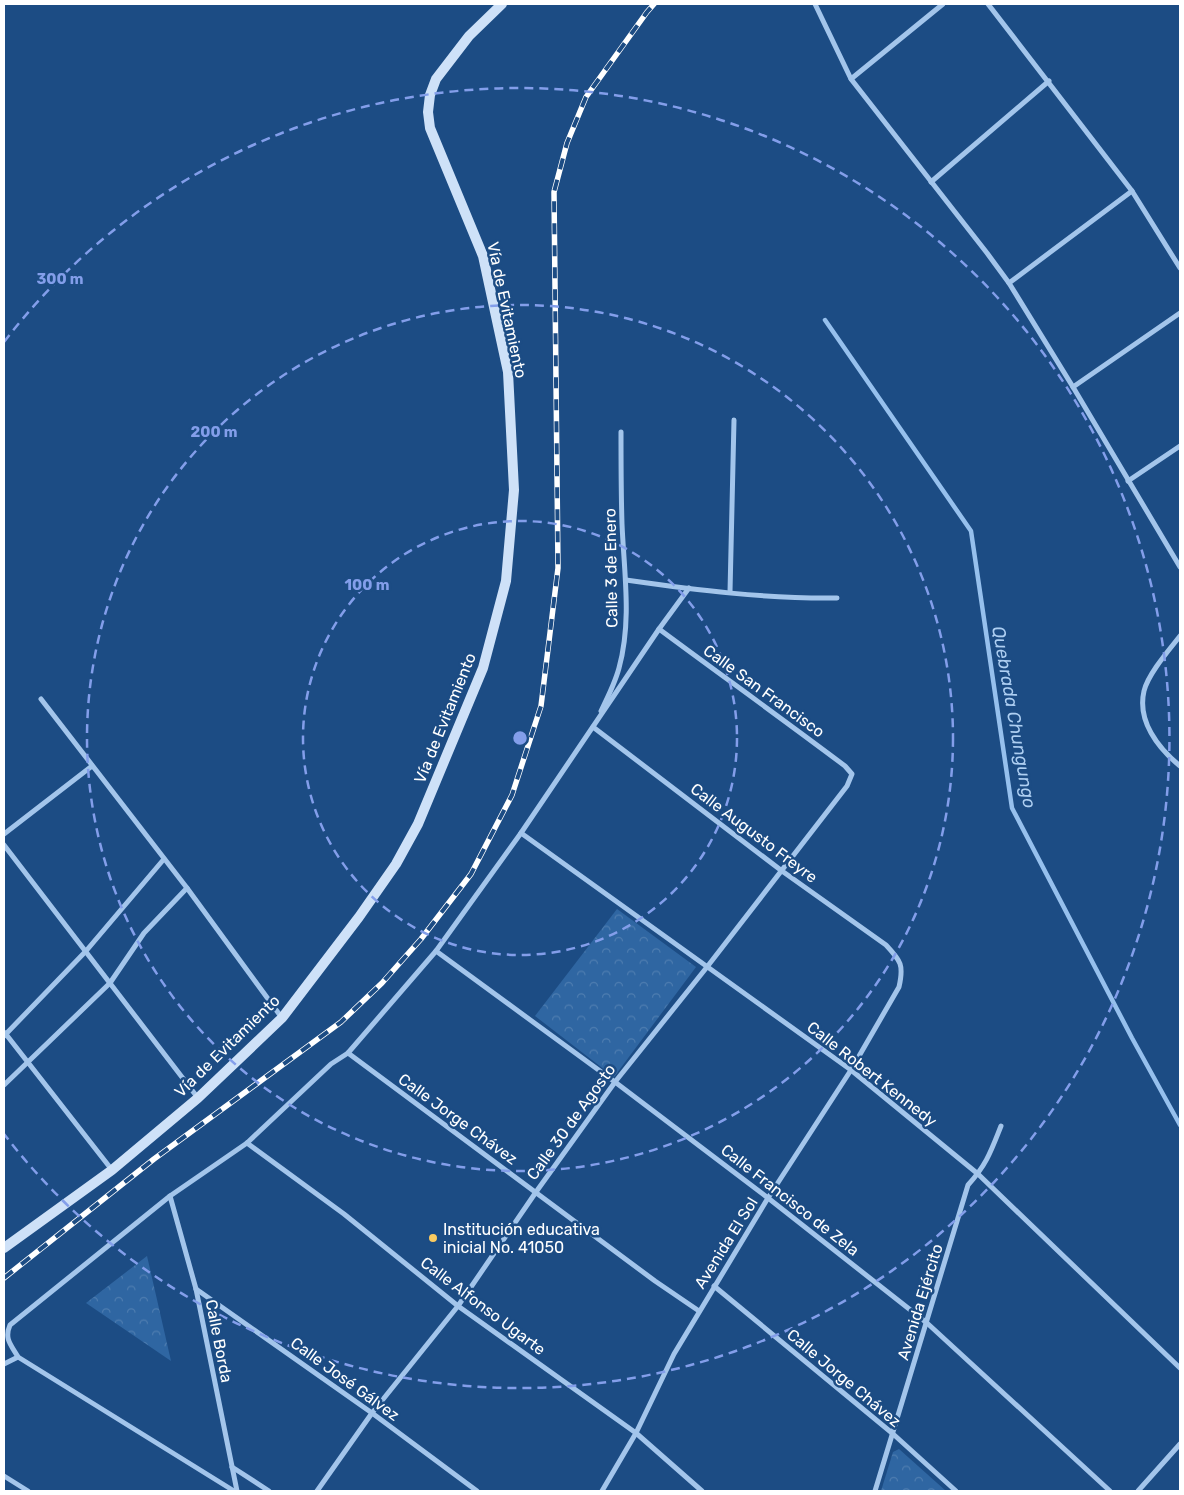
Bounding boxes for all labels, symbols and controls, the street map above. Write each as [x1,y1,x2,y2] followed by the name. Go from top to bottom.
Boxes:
[483,240,531,380] street label: Vía de Evitamiento
[36,270,84,288] text: 300 m
[190,423,238,441] text: 200 m
[600,508,622,628] street label: Calle 3 de Enero
[345,576,389,594] text: 100 m
[987,624,1041,810] water label: Quebrada Chungungo
[700,641,828,741] street label: Calle San Francisco
[410,650,480,786] street label: Vía de Evitamiento
[511,729,529,747] centre of rings
[687,779,821,887] street label: Calle Augusto Freyre
[170,991,284,1101] street label: Vía de Evitamiento
[803,1017,941,1131] street label: Calle Robert Kennedy
[523,1060,619,1184] street label: Calle 30 de Agosto
[395,1069,521,1169] street label: Calle Jorge Chávez
[717,1140,863,1260] street label: Calle Francisco de Zela
[690,1194,762,1292] street label: Avenida El Sol
[443,1220,600,1257] place label: Institución educativa inicial No. 41050
[427,1232,439,1244] marker: Institución educativa inicial No. 41050
[893,1242,947,1362] street label: Avenida Ejército
[417,1253,549,1359] street label: Calle Alfonso Ugarte
[202,1298,236,1384] street label: Calle Borda
[783,1325,905,1431] street label: Calle Jorge Chávez
[287,1333,403,1425] street label: Calle José Gálvez

